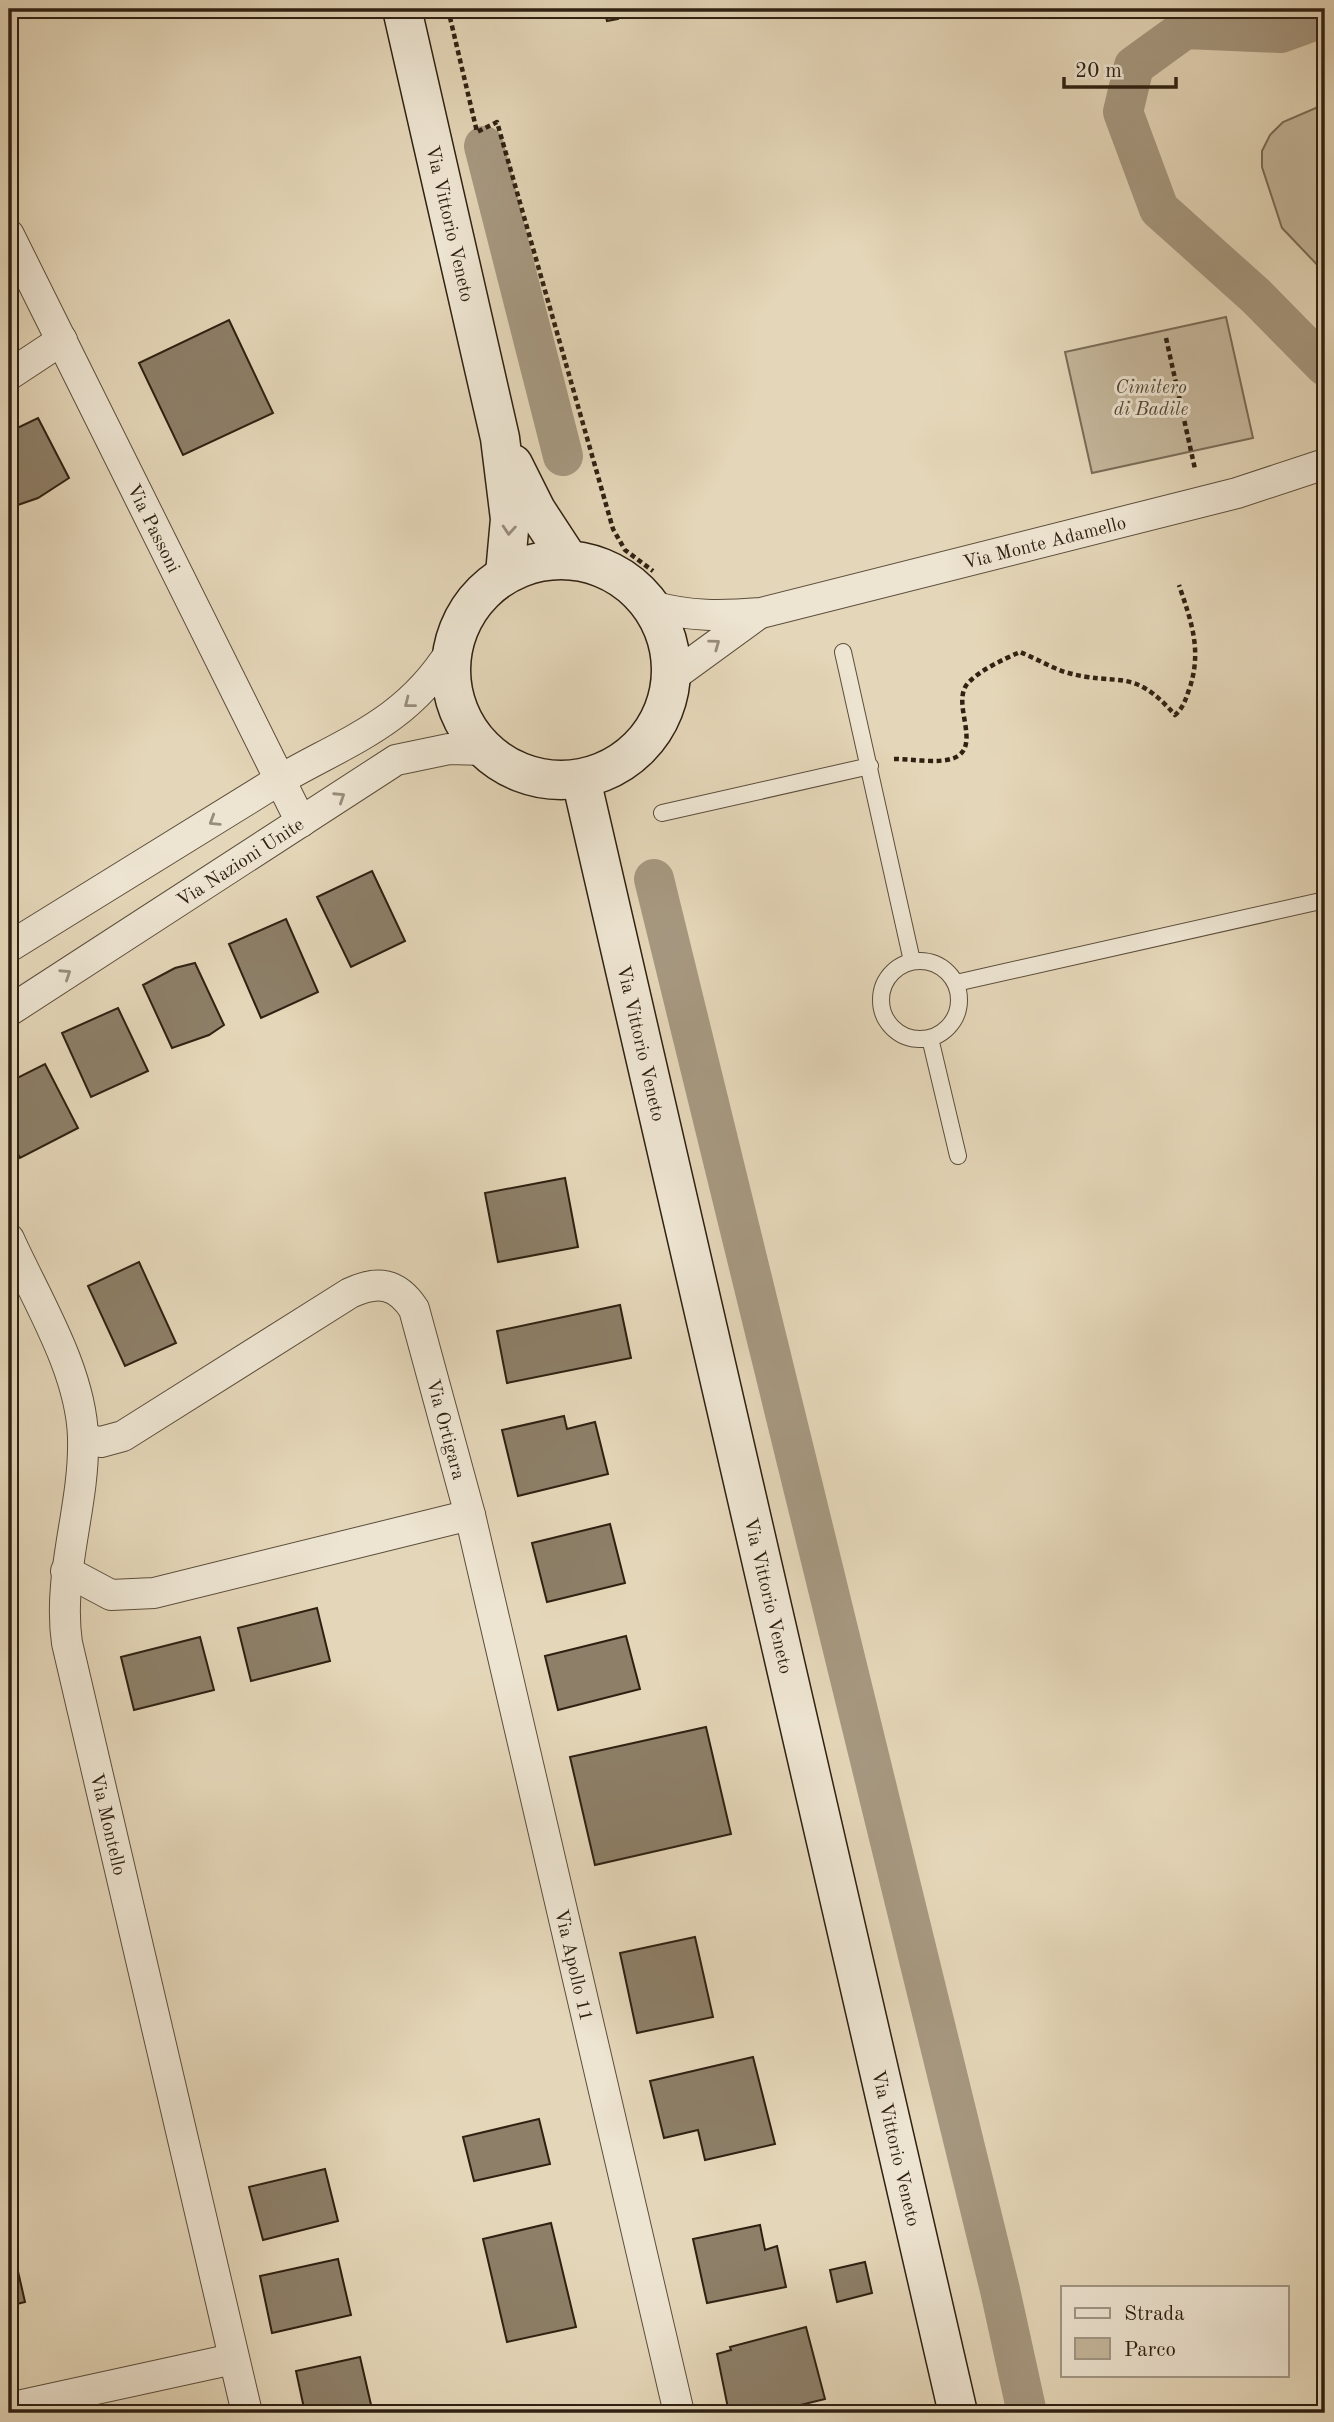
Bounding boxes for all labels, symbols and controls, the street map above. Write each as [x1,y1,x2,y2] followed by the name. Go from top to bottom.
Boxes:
[1064,46,1176,90] scale bar
[1075,61,1122,82] text: 20 m
[421,144,476,304] street label: Via Vittorio Veneto
[1114,379,1189,420] park label: Cimitero di Badile
[122,481,182,576] street label: Via Passoni
[961,514,1128,574] street label: Via Monte Adamello
[502,525,517,536] one-way arrow
[708,640,720,652] one-way arrow
[404,695,416,708] one-way arrow
[332,792,345,805] one-way arrow
[209,812,222,825] one-way arrow
[174,815,308,911] street label: Via Nazioni Unite
[612,964,667,1124] street label: Via Vittorio Veneto
[58,969,71,982] one-way arrow
[422,1377,467,1483] street label: Via Ortigara
[740,1516,794,1676] street label: Via Vittorio Veneto
[86,1771,128,1878] street label: Via Montello
[550,1908,595,2024] street label: Via Apollo 11
[867,2069,922,2229] street label: Via Vittorio Veneto
[1061,2286,1288,2376] legend
[1124,2304,1185,2325] text: Strada
[1124,2340,1176,2361] text: Parco

